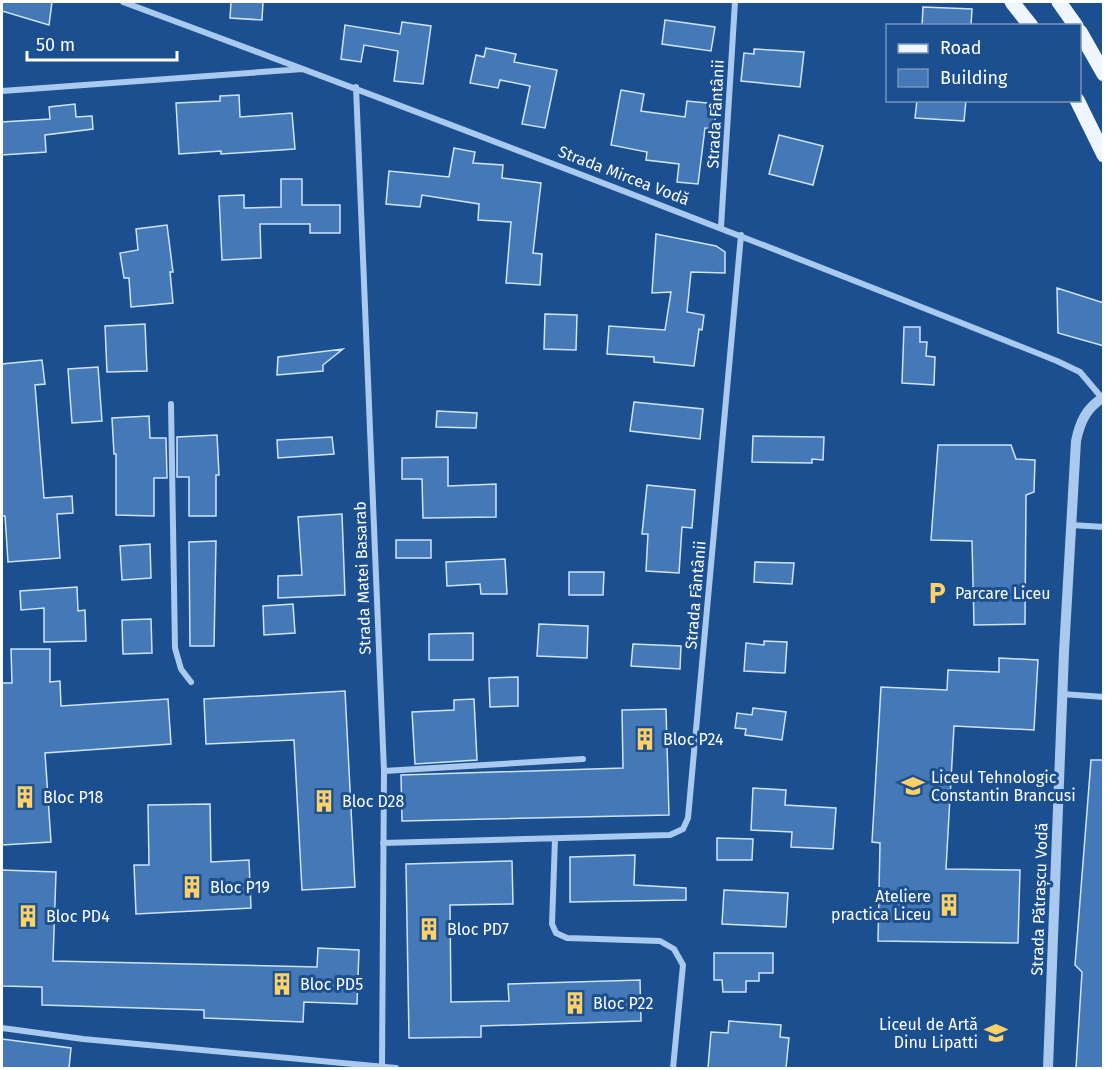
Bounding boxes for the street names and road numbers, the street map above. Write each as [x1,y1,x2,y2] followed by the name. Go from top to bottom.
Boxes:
[703,59,728,169] street label: Strada Fântânii
[556,142,692,209] street label: Strada Mircea Vodă
[350,501,375,655] street label: Strada Matei Basarab
[681,540,710,650] street label: Strada Fântânii
[1027,822,1053,976] street label: Strada Pătrașcu Vodă

